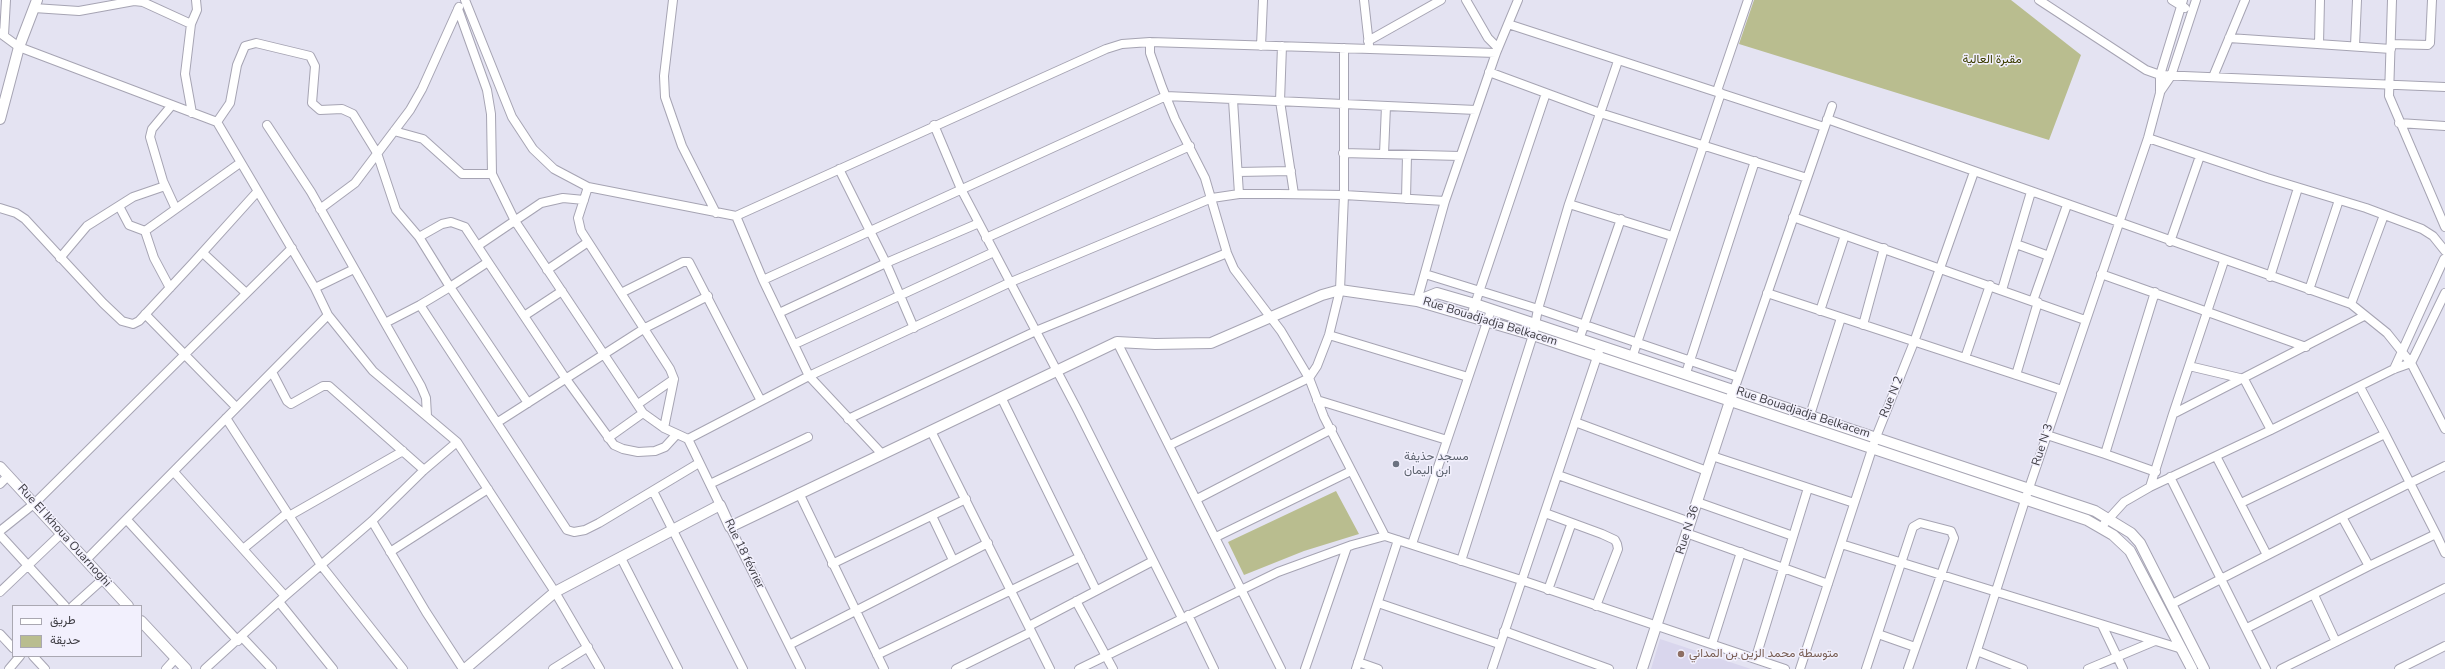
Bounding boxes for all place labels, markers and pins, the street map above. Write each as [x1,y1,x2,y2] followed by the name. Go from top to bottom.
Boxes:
[1404,450,1469,478] place label: مسجد حذيفة ابن اليمان
[1391,459,1401,469] marker: مسجد حذيفة ابن اليمان
[1689,647,1838,661] place label: متوسطة محمد الزين بن المداني
[1676,649,1686,659] marker: متوسطة محمد الزين بن المداني

